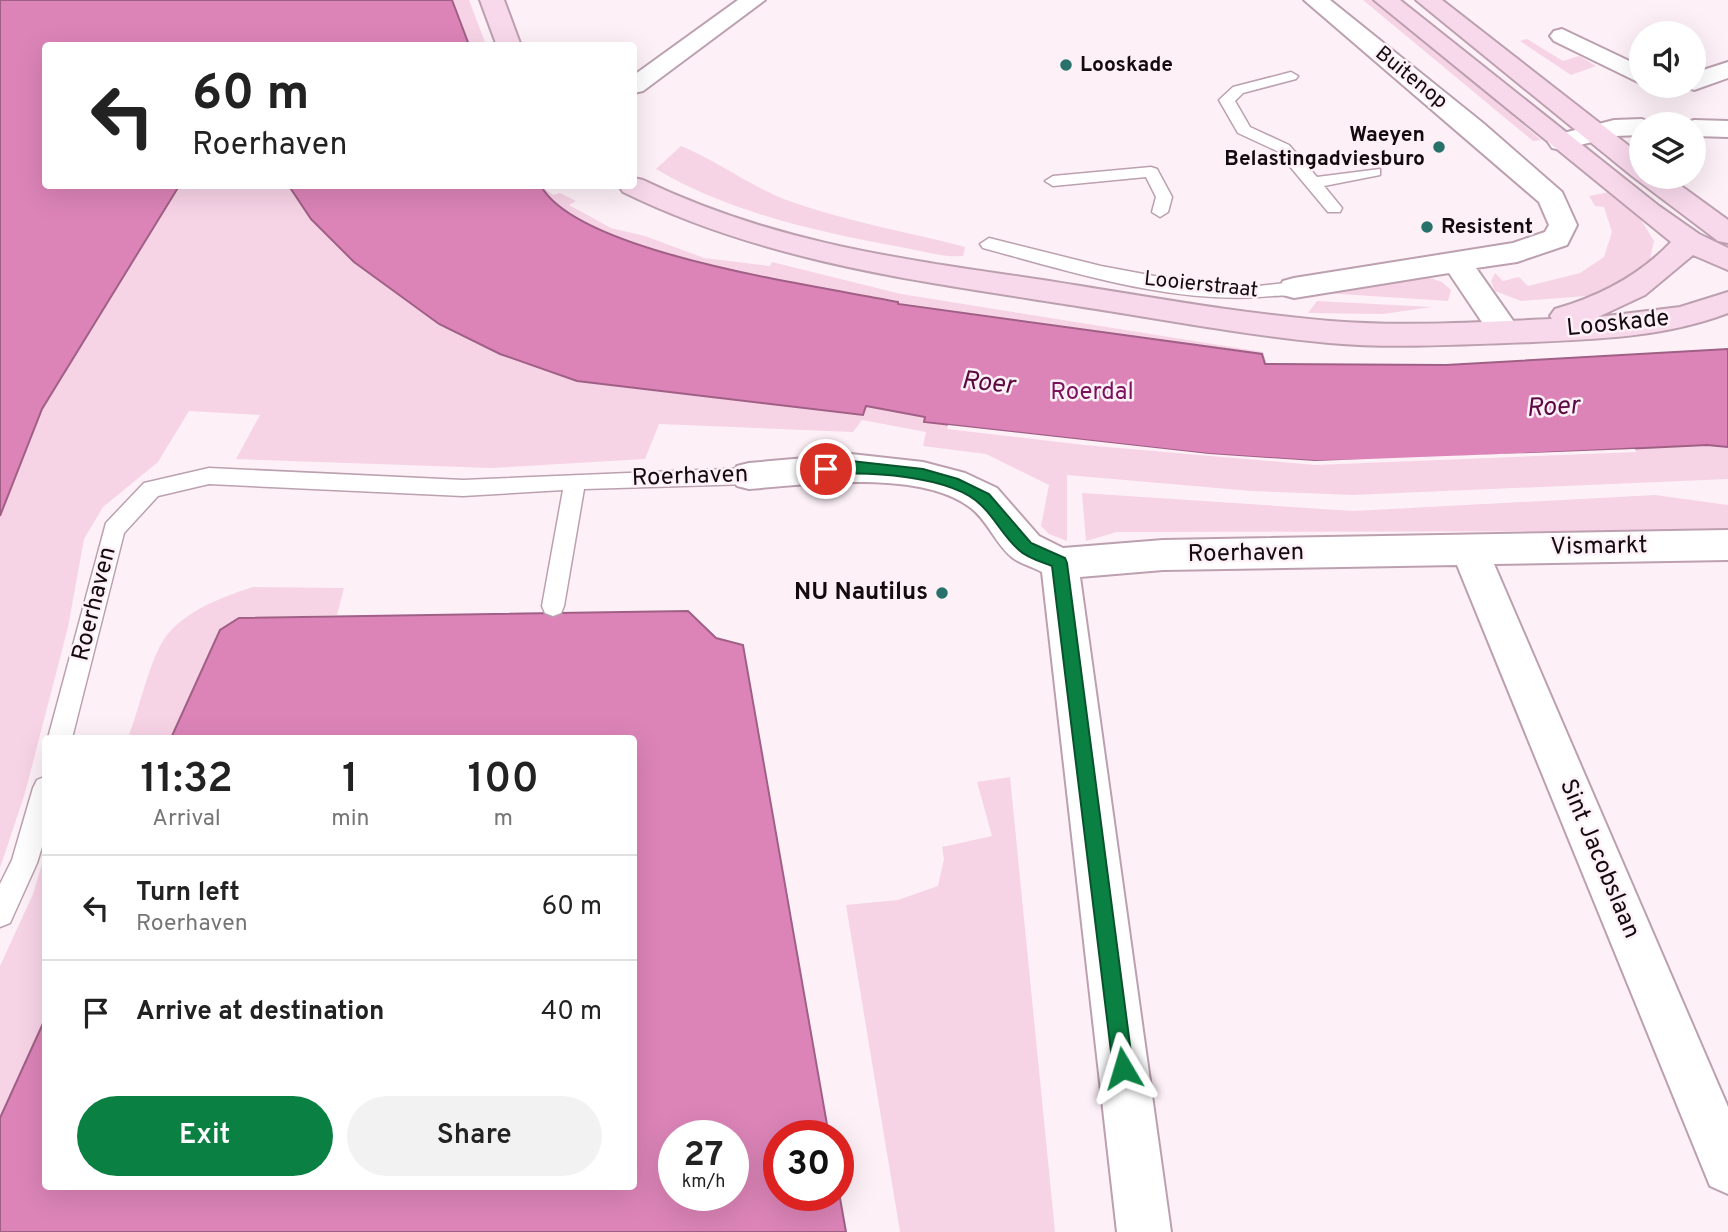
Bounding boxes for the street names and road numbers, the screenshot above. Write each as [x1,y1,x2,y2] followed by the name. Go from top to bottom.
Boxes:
[1369,41,1453,115] street label: Buitenop
[1143,266,1259,304] street label: Looierstraat
[1565,304,1671,344] street label: Looskade
[631,460,749,494] street label: Roerhaven
[1550,531,1648,563] street label: Vismarkt
[1187,538,1305,570] street label: Roerhaven
[66,544,124,664] street label: Roerhaven
[1552,775,1646,943] street label: Sint Jacobslaan

